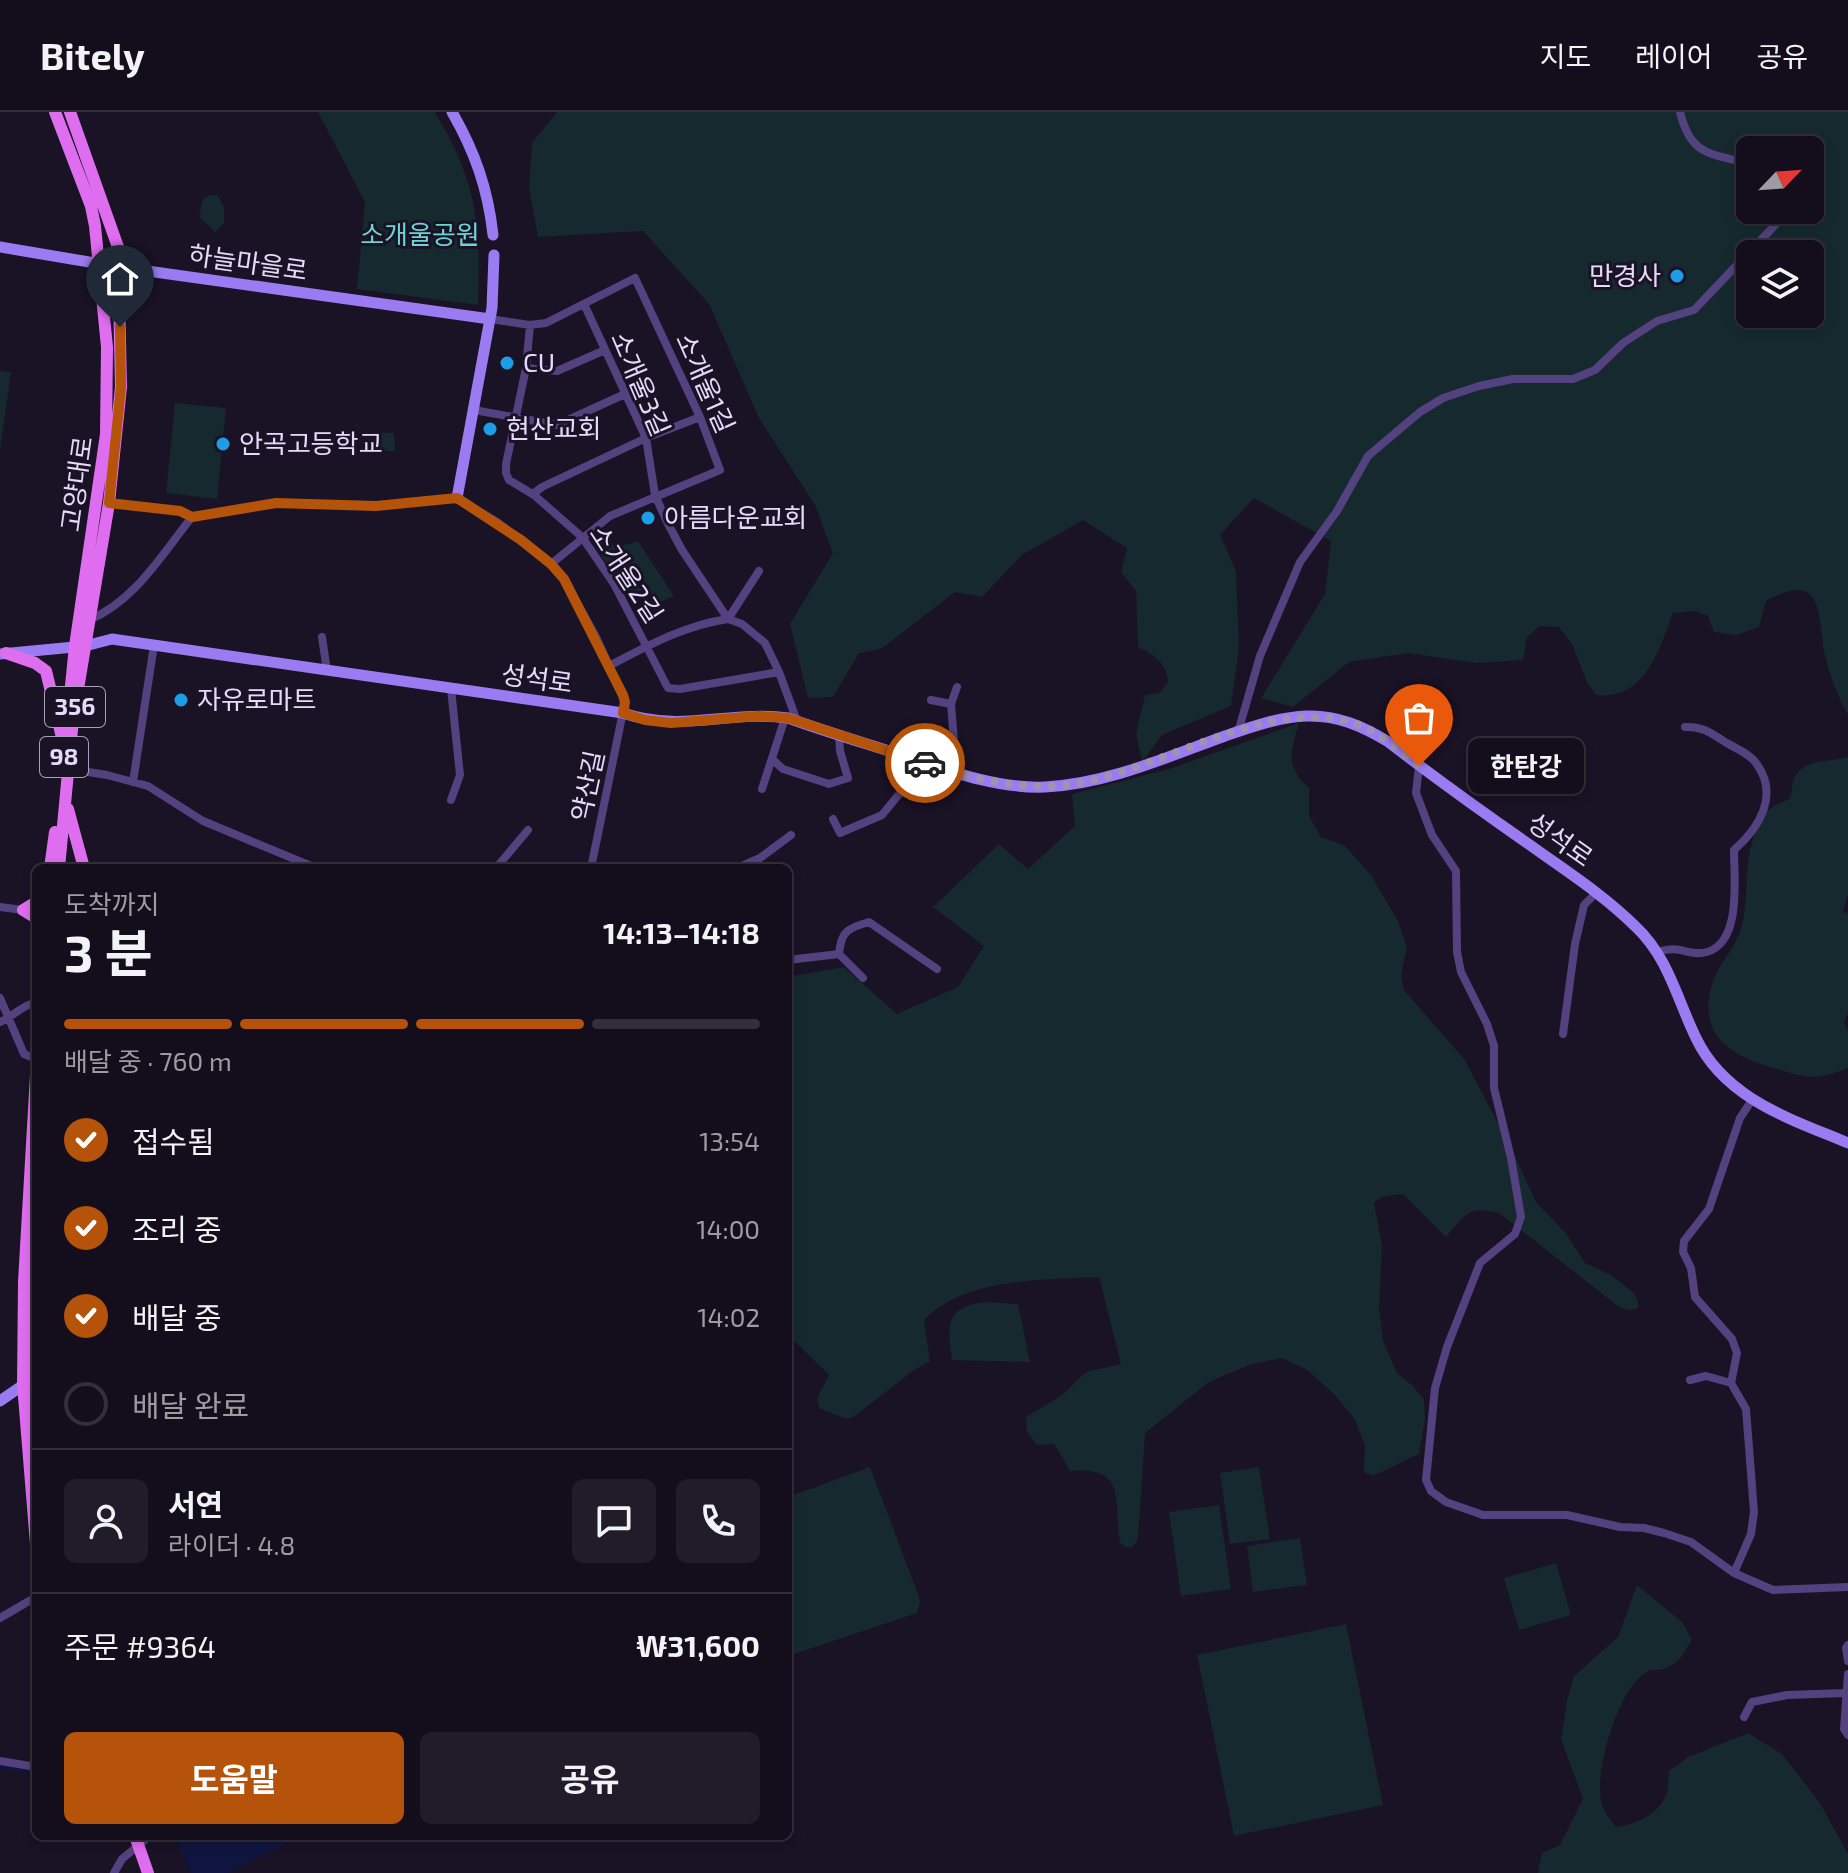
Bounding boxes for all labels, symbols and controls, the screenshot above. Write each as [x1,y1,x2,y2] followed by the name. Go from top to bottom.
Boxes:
[40,32,145,78] text: Bitely
[1540,39,1591,73] text: 지도
[1635,39,1712,73] text: 레이어
[1756,39,1808,73] text: 공유
[1736,136,1824,224] north arrow
[1736,136,1824,328] map controls
[360,218,480,249] park label: 소개울공원
[187,238,310,285] street label: 하늘마을로
[1736,240,1824,328] button: layers
[86,245,154,327] pin
[98,257,142,301] icon: home
[1589,259,1661,290] place label: 만경사
[1668,267,1686,285] marker: 만경사
[606,327,677,440] street label: 소개울3길
[671,328,742,437] street label: 소개울1길
[523,346,555,377] place label: CU
[498,354,516,372] marker: CU
[506,412,602,443] place label: 현산교회
[481,420,499,438] marker: 현산교회
[239,427,383,458] place label: 안곡고등학교
[54,434,98,533] street label: 고양대로
[214,435,232,453] marker: 안곡고등학교
[664,501,808,532] place label: 아름다운교회
[639,509,657,527] marker: 아름다운교회
[584,518,670,628] street label: 소개울2길
[500,657,575,698] street label: 성석로
[197,683,317,714] place label: 자유로마트
[1385,684,1453,766] pin
[45,687,105,727] road number: 356
[172,691,190,709] marker: 자유로마트
[1397,696,1441,740] icon: bag
[885,723,965,803] courier
[40,737,88,777] road number: 98
[1467,738,1583,794] callout: 한탄강
[903,741,947,785] icon: car
[564,747,609,824] street label: 약산길
[1490,750,1562,781] text: 한탄강
[1523,805,1599,872] street label: 성석로
[64,888,160,919] text: 도착까지
[603,914,760,950] text: 14:13–14:18
[64,920,153,982] text: 3 분
[64,1045,232,1076] text: 배달 중 · 760 m
[64,1118,108,1162] icon: check
[132,1123,215,1159] text: 접수됨
[699,1125,760,1156] text: 13:54
[64,1206,108,1250] icon: check
[132,1211,222,1247] text: 조리 중
[696,1213,760,1244] text: 14:00
[64,1294,108,1338] icon: check
[132,1299,222,1335] text: 배달 중
[697,1301,760,1332] text: 14:02
[132,1387,249,1423] text: 배달 완료
[64,1479,148,1563] button: person
[572,1479,656,1563] button: chat
[676,1479,760,1563] button: phone
[168,1486,223,1522] text: 서연
[168,1529,295,1560] text: 라이더 · 4.8
[636,1627,760,1663] text: ₩31,600
[64,1628,216,1664] text: 주문 #9364
[64,1732,404,1824] button: 도움말
[420,1732,760,1824] button: 공유

